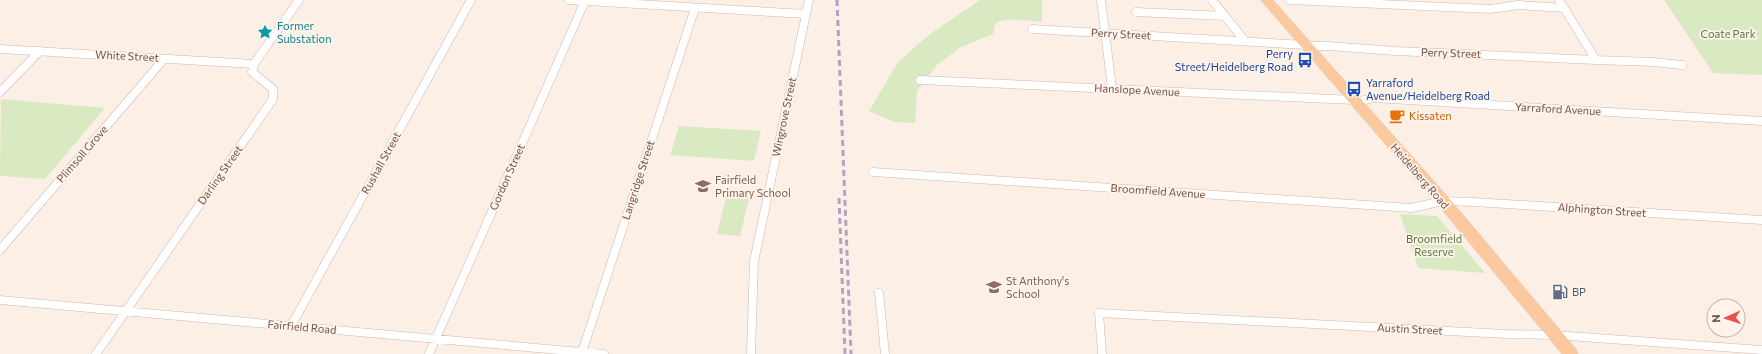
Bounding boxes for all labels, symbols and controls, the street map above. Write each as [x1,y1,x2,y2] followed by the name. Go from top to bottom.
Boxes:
[277,19,331,45] place label: Former Substation
[256,23,274,41] place icon: Former Substation
[1091,25,1152,42] street label: Perry Street
[1700,27,1756,40] park label: Coate Park
[1421,45,1482,60] street label: Perry Street
[95,47,160,64] street label: White Street
[1175,47,1293,73] place label: Perry Street/Heidelberg Road
[1296,51,1314,69] bus stop icon: Perry Street/Heidelberg Road
[769,75,798,158] street label: Wingrove Street
[1366,76,1490,102] place label: Yarraford Avenue/Heidelberg Road
[1345,80,1363,98] bus stop icon: Yarraford Avenue/Heidelberg Road
[1094,81,1180,98] street label: Hanslope Avenue
[1515,100,1602,117] street label: Yarraford Avenue
[1388,107,1406,125] cafe icon: Kissaten
[1409,109,1452,122] place label: Kissaten
[53,122,110,185] street label: Plimsoll Grove
[358,129,403,196] street label: Rushall Street
[619,138,657,221] street label: Langridge Street
[1388,140,1452,211] street label: Heidelberg Road
[486,141,527,212] street label: Gordon Street
[194,142,245,207] street label: Darling Street
[715,173,791,199] place label: Fairfield Primary School
[694,177,712,195] school or university icon: Fairfield Primary School
[1110,181,1206,200] street label: Broomfield Avenue
[1557,200,1647,219] street label: Alphington Street
[1406,232,1462,258] park label: Broomfield Reserve
[1006,274,1069,300] place label: St Anthony's School
[985,278,1003,296] school or university icon: St Anthony's School
[1551,283,1569,301] fuel station icon: BP
[1572,285,1586,298] place label: BP
[1706,298,1746,338] north arrow
[1709,314,1722,323] text: N
[267,317,337,336] street label: Fairfield Road
[1377,320,1444,337] street label: Austin Street

